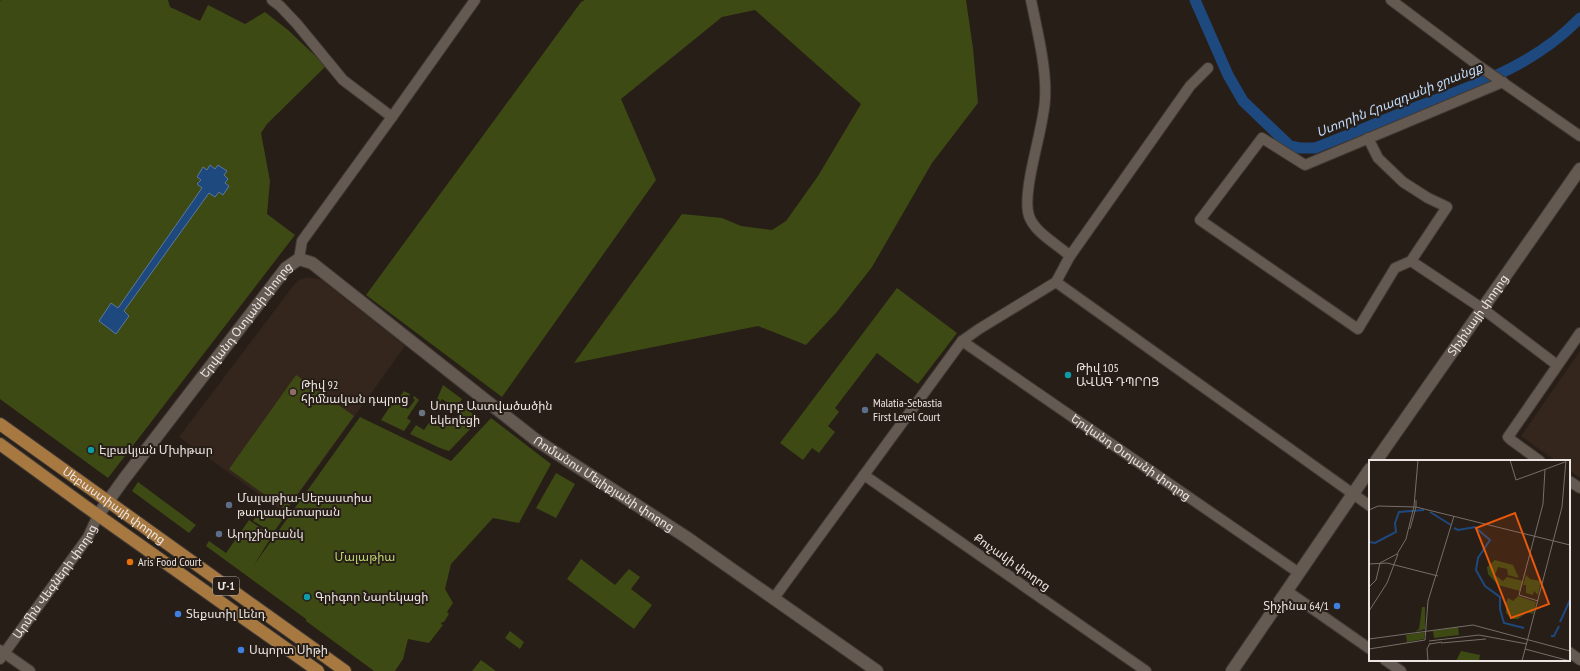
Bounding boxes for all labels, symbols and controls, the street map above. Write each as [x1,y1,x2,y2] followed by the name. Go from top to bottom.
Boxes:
[1314,58,1486,141] water label: Ստորին Հրազդանի ջրանցք
[196,258,295,381] street label: Երվանդ Օտյանի փողոց
[1444,271,1511,358] street label: Տիչինայի փողոց
[1076,360,1159,389] place label: Թիվ 105 ԱՎԱԳ ԴՊՐՈՑ
[1063,370,1073,380] marker: Թիվ 105 ԱՎԱԳ ԴՊՐՈՑ
[301,377,408,406] place label: Թիվ 92 հիմնական դպրոց
[288,387,298,397] marker: Թիվ 92 հիմնական դպրոց
[873,395,942,424] place label: Malatia-Sebastia First Level Court
[430,398,553,427] place label: Սուրբ Աստվածածին եկեղեցի
[860,405,870,415] marker: Malatia-Sebastia First Level Court
[417,408,427,418] marker: Սուրբ Աստվածածին եկեղեցի
[1068,410,1194,503] street label: Երվանդ Օտյանի փողոց
[531,432,677,534] street label: Ռոմանոս Մելիքյանի փողոց
[99,442,213,457] place label: Էլբակյան Մխիթար
[86,445,96,455] marker: Էլբակյան Մխիթար
[1369,460,1570,661] inset map
[60,463,169,547] street label: Սեբաստիայի փողոց
[237,490,372,519] place label: Մալաթիա-Սեբաստիա թաղապետարան
[224,500,234,510] marker: Մալաթիա-Սեբաստիա թաղապետարան
[9,522,100,641] street label: Արմին Վեգների փողոց
[227,526,304,541] place label: Արդշինբանկ
[214,529,224,539] marker: Արդշինբանկ
[971,530,1053,594] street label: Քուչակի փողոց
[335,549,395,564] park label: Մալաթիա
[138,554,202,569] place label: Aris Food Court
[125,557,135,567] marker: Aris Food Court
[213,577,239,595] road number: Մ-1
[315,589,428,604] place label: Գրիգոր Նարեկացի
[302,592,312,602] marker: Գրիգոր Նարեկացի
[1263,598,1329,613] place label: Տիչինա 64/1
[1332,601,1342,611] marker: Տիչինա 64/1
[186,606,266,621] place label: Տեքստիլ Լենդ
[173,609,183,619] marker: Տեքստիլ Լենդ
[249,642,328,657] place label: Սպորտ Սիթի
[236,645,246,655] marker: Սպորտ Սիթի

